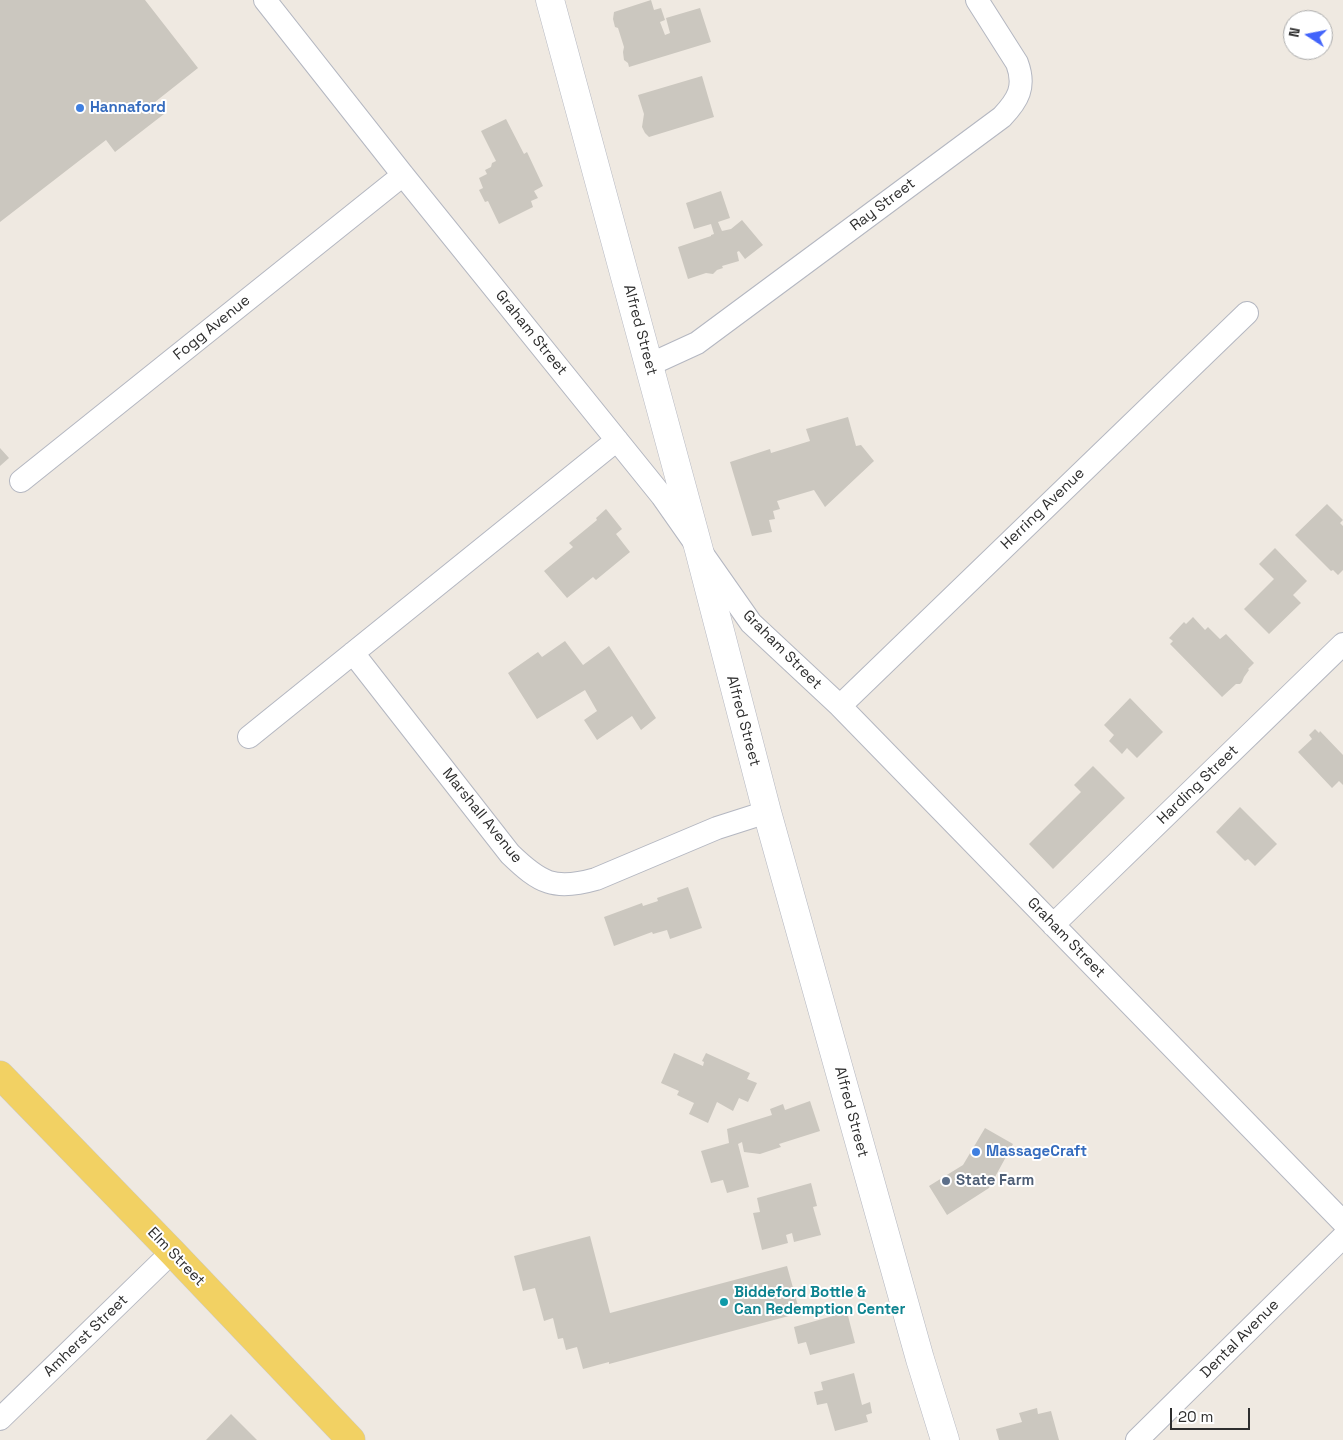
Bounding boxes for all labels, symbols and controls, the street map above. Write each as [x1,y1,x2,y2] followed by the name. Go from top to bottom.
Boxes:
[1283,10,1333,60] north arrow
[1285,26,1304,39] text: N
[90,99,166,117] place label: Hannaford
[74,102,86,114] marker: Hannaford
[847,175,919,235] street label: Ray Street
[619,283,661,377] street label: Alfred Street
[491,287,571,379] street label: Graham Street
[170,292,254,364] street label: Fogg Avenue
[997,465,1089,553] street label: Herring Avenue
[739,607,825,693] street label: Graham Street
[722,674,764,768] street label: Alfred Street
[1154,742,1242,828] street label: Harding Street
[438,765,526,867] street label: Marshall Avenue
[1023,894,1109,982] street label: Graham Street
[830,1065,872,1159] street label: Alfred Street
[986,1143,1087,1161] place label: MassageCraft
[970,1146,982,1158] marker: MassageCraft
[956,1172,1034,1190] place label: State Farm
[940,1175,952,1187] marker: State Farm
[144,1224,208,1290] street label: Elm Street
[734,1284,905,1319] place label: Biddeford Bottle & Can Redemption Center
[40,1291,132,1381] street label: Amherst Street
[718,1296,730,1308] marker: Biddeford Bottle & Can Redemption Center
[1197,1296,1283,1382] street label: Dental Avenue
[1173,1398,1253,1430] scale bar
[1178,1407,1213,1426] text: 20 m

